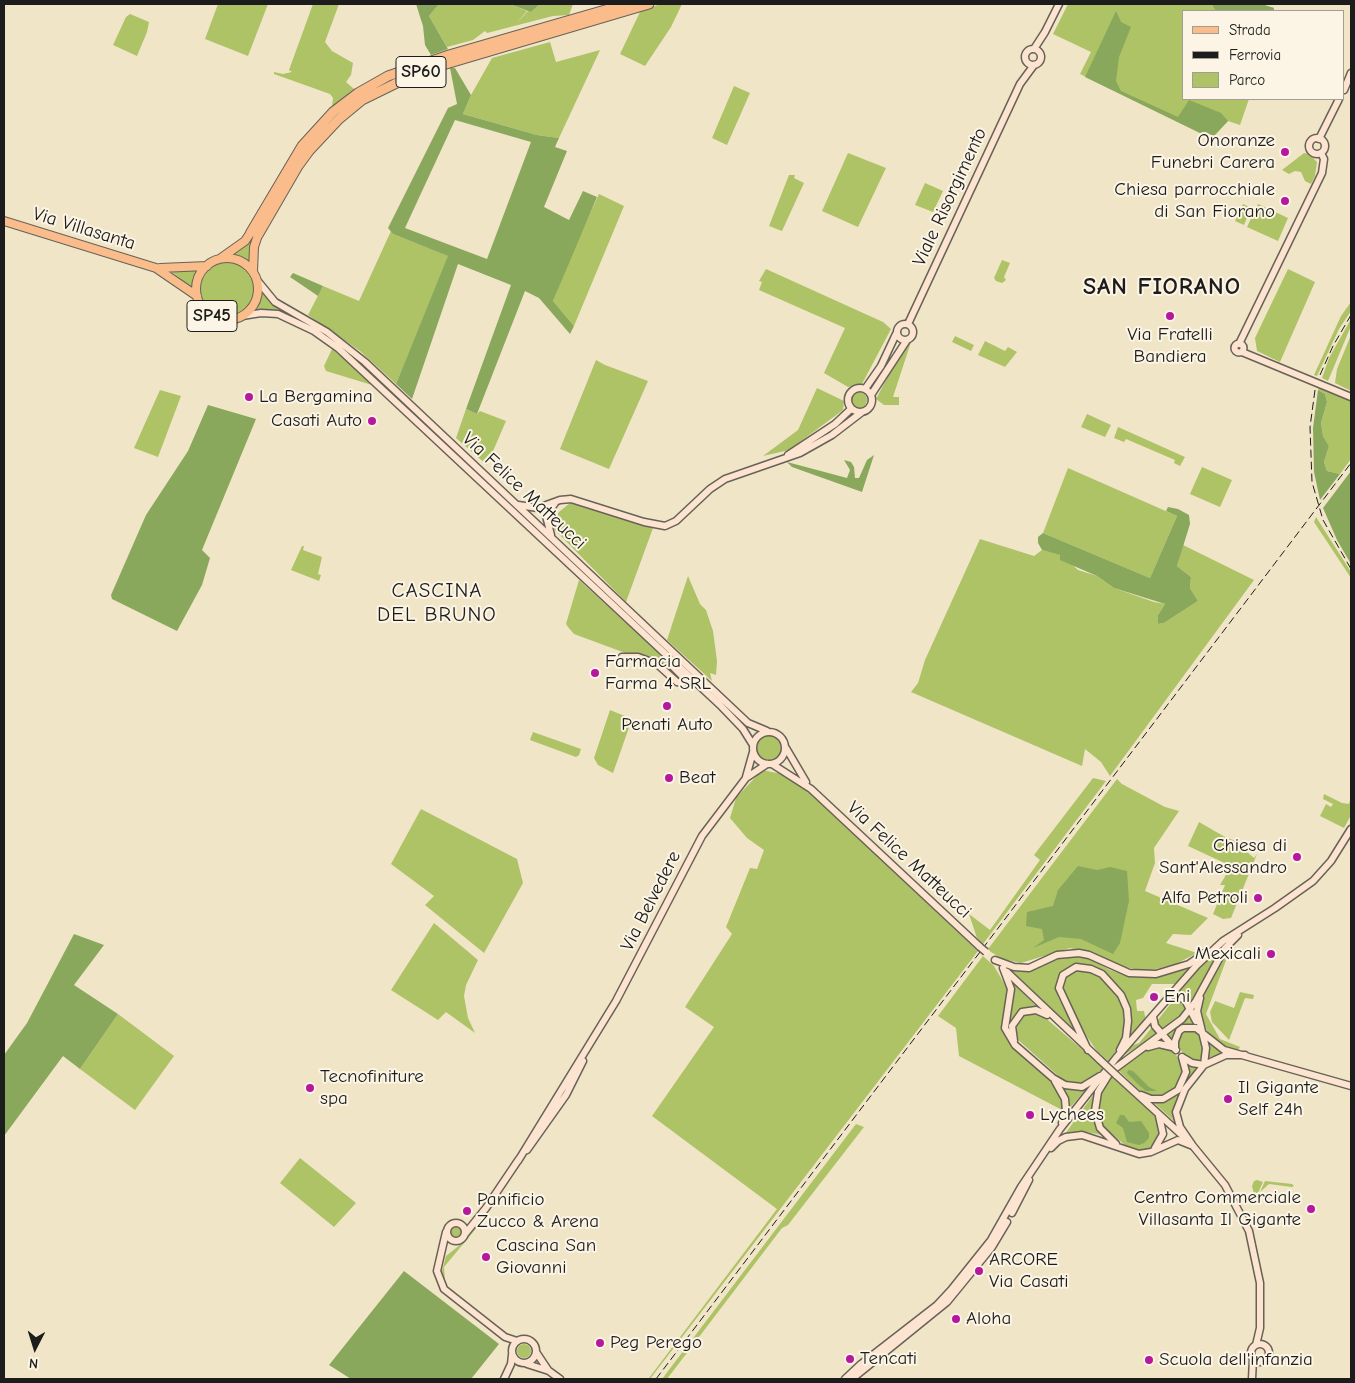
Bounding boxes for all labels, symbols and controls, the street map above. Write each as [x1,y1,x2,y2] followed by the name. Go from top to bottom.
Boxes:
[1182,10,1345,100] legend
[1229,21,1271,39] text: Strada
[1229,46,1281,64] text: Ferrovia
[396,56,446,88] road number: SP60
[1229,71,1265,89] text: Parco
[908,124,992,270] street label: Viale Risorgimento
[1151,130,1275,174] place label: Onoranze Funebri Carera
[1279,146,1291,158] marker: Onoranze Funebri Carera
[1114,179,1275,223] place label: Chiesa parrocchiale di San Fiorano
[1279,195,1291,207] marker: Chiesa parrocchiale di San Fiorano
[30,203,138,255] street label: Via Villasanta
[1082,273,1242,301] district label: SAN FIORANO
[187,300,237,332] road number: SP45
[1164,310,1176,322] marker: Via Fratelli Bandiera
[1127,324,1213,368] place label: Via Fratelli Bandiera
[259,386,373,408] place label: La Bergamina
[243,391,255,403] marker: La Bergamina
[271,410,362,432] place label: Casati Auto
[366,415,378,427] marker: Casati Auto
[457,428,591,554] street label: Via Felice Matteucci
[376,578,498,628] district label: CASCINA DEL BRUNO
[605,651,711,695] place label: Farmacia Farma 4 SRL
[589,667,601,679] marker: Farmacia Farma 4 SRL
[661,700,673,712] marker: Penati Auto
[621,714,713,736] place label: Penati Auto
[679,767,716,789] place label: Beat
[663,772,675,784] marker: Beat
[842,797,976,923] street label: Via Felice Matteucci
[1159,835,1287,879] place label: Chiesa di Sant'Alessandro
[616,847,686,955] street label: Via Belvedere
[1291,851,1303,863] marker: Chiesa di Sant'Alessandro
[1161,887,1248,909] place label: Alfa Petroli
[1252,892,1264,904] marker: Alfa Petroli
[1195,943,1261,965] place label: Mexicali
[1265,948,1277,960] marker: Mexicali
[1164,986,1190,1008] place label: Eni
[1148,991,1160,1003] marker: Eni
[320,1066,424,1110] place label: Tecnofiniture spa
[1238,1077,1319,1121] place label: Il Gigante Self 24h
[304,1082,316,1094] marker: Tecnofiniture spa
[1222,1093,1234,1105] marker: Il Gigante Self 24h
[1040,1104,1104,1126] place label: Lychees
[1024,1109,1036,1121] marker: Lychees
[1134,1187,1301,1231] place label: Centro Commerciale Villasanta Il Gigante
[477,1189,599,1233] place label: Panificio Zucco & Arena
[1305,1203,1317,1215] marker: Centro Commerciale Villasanta Il Gigante
[461,1205,473,1217] marker: Panificio Zucco & Arena
[496,1235,596,1279] place label: Cascina San Giovanni
[989,1249,1069,1293] place label: ARCORE Via Casati
[480,1251,492,1263] marker: Cascina San Giovanni
[973,1265,985,1277] marker: ARCORE Via Casati
[966,1308,1011,1330] place label: Aloha
[950,1313,962,1325] marker: Aloha
[10,1323,60,1373] north arrow
[610,1332,702,1354] place label: Peg Perego
[594,1337,606,1349] marker: Peg Perego
[860,1348,917,1370] place label: Tencati
[1159,1349,1313,1371] place label: Scuola dell'infanzia
[844,1353,856,1365] marker: Tencati
[1143,1354,1155,1366] marker: Scuola dell'infanzia
[28,1355,39,1372] text: N

